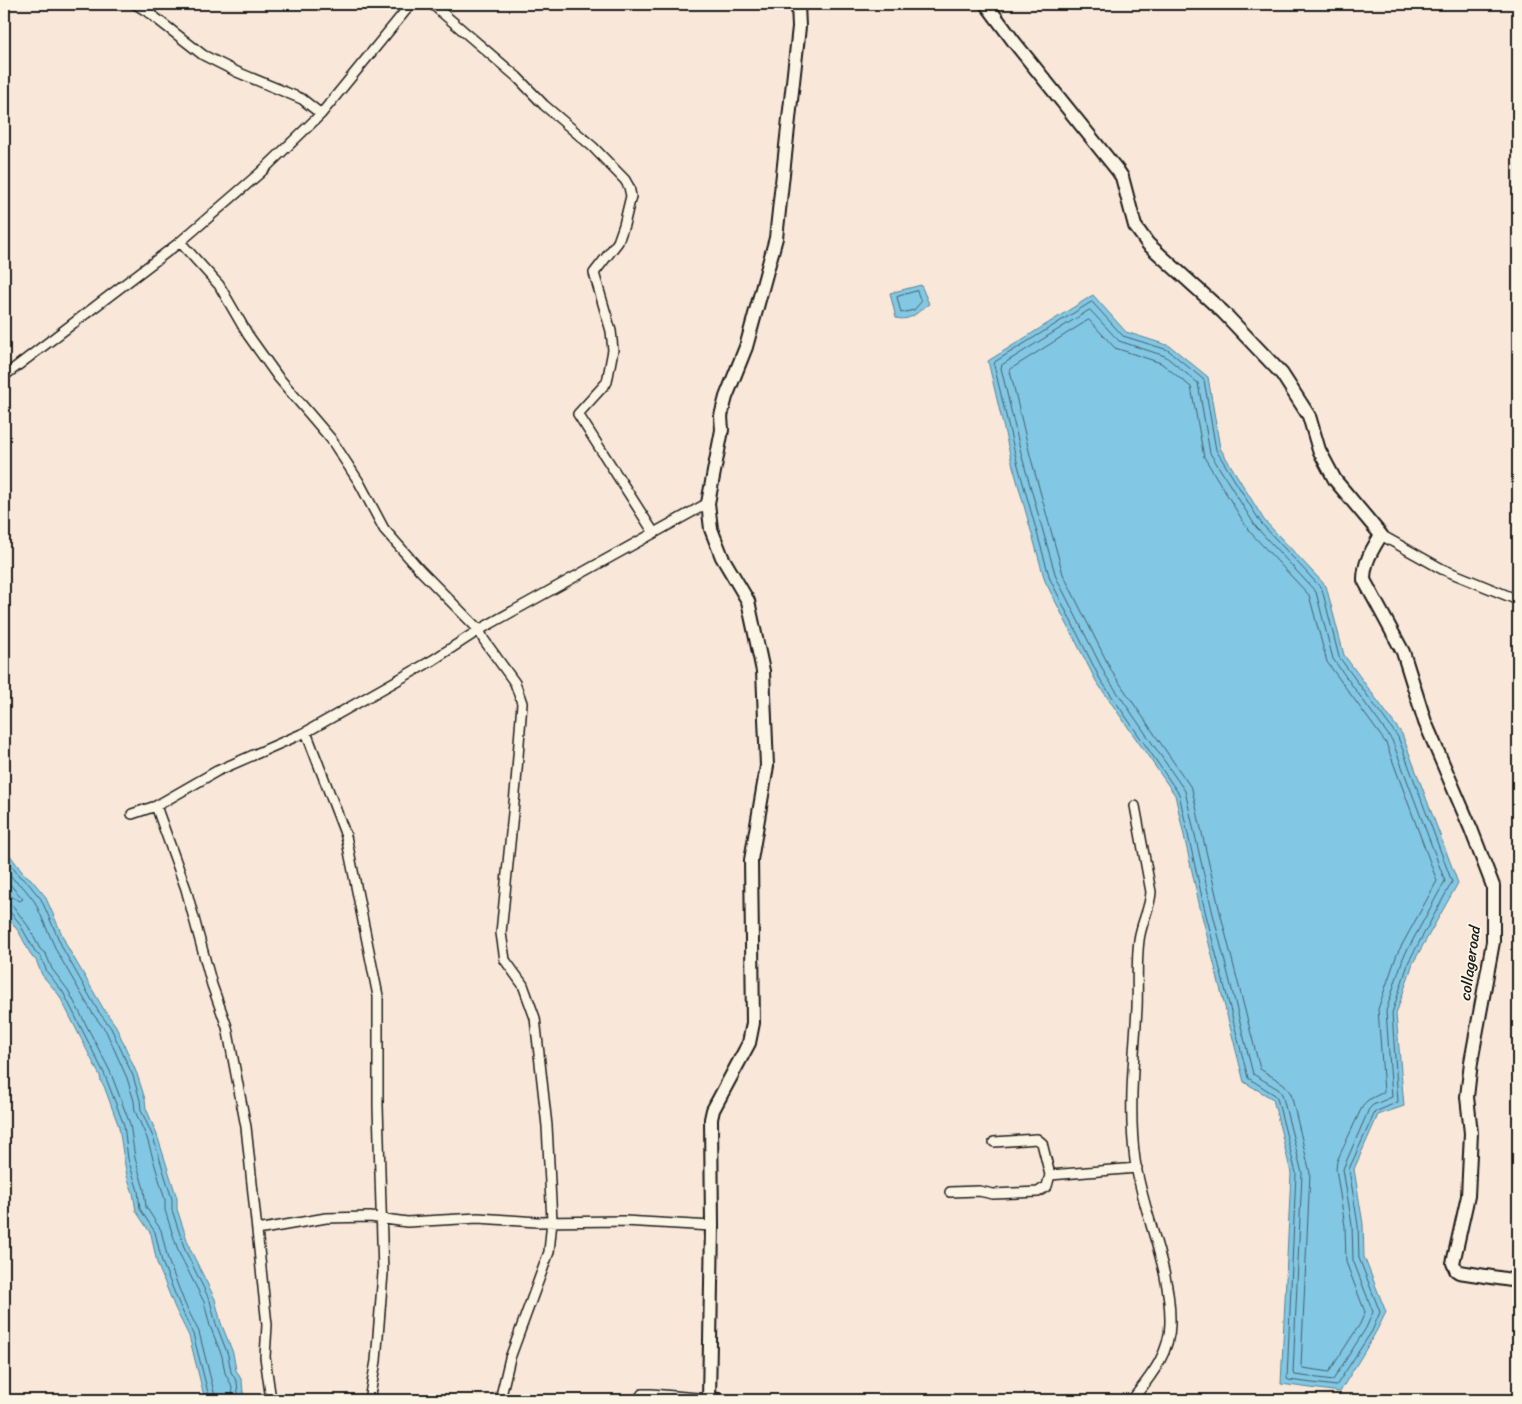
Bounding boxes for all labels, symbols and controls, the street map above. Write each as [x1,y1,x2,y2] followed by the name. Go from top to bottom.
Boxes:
[1452,923,1488,1002] street label: collageroad

